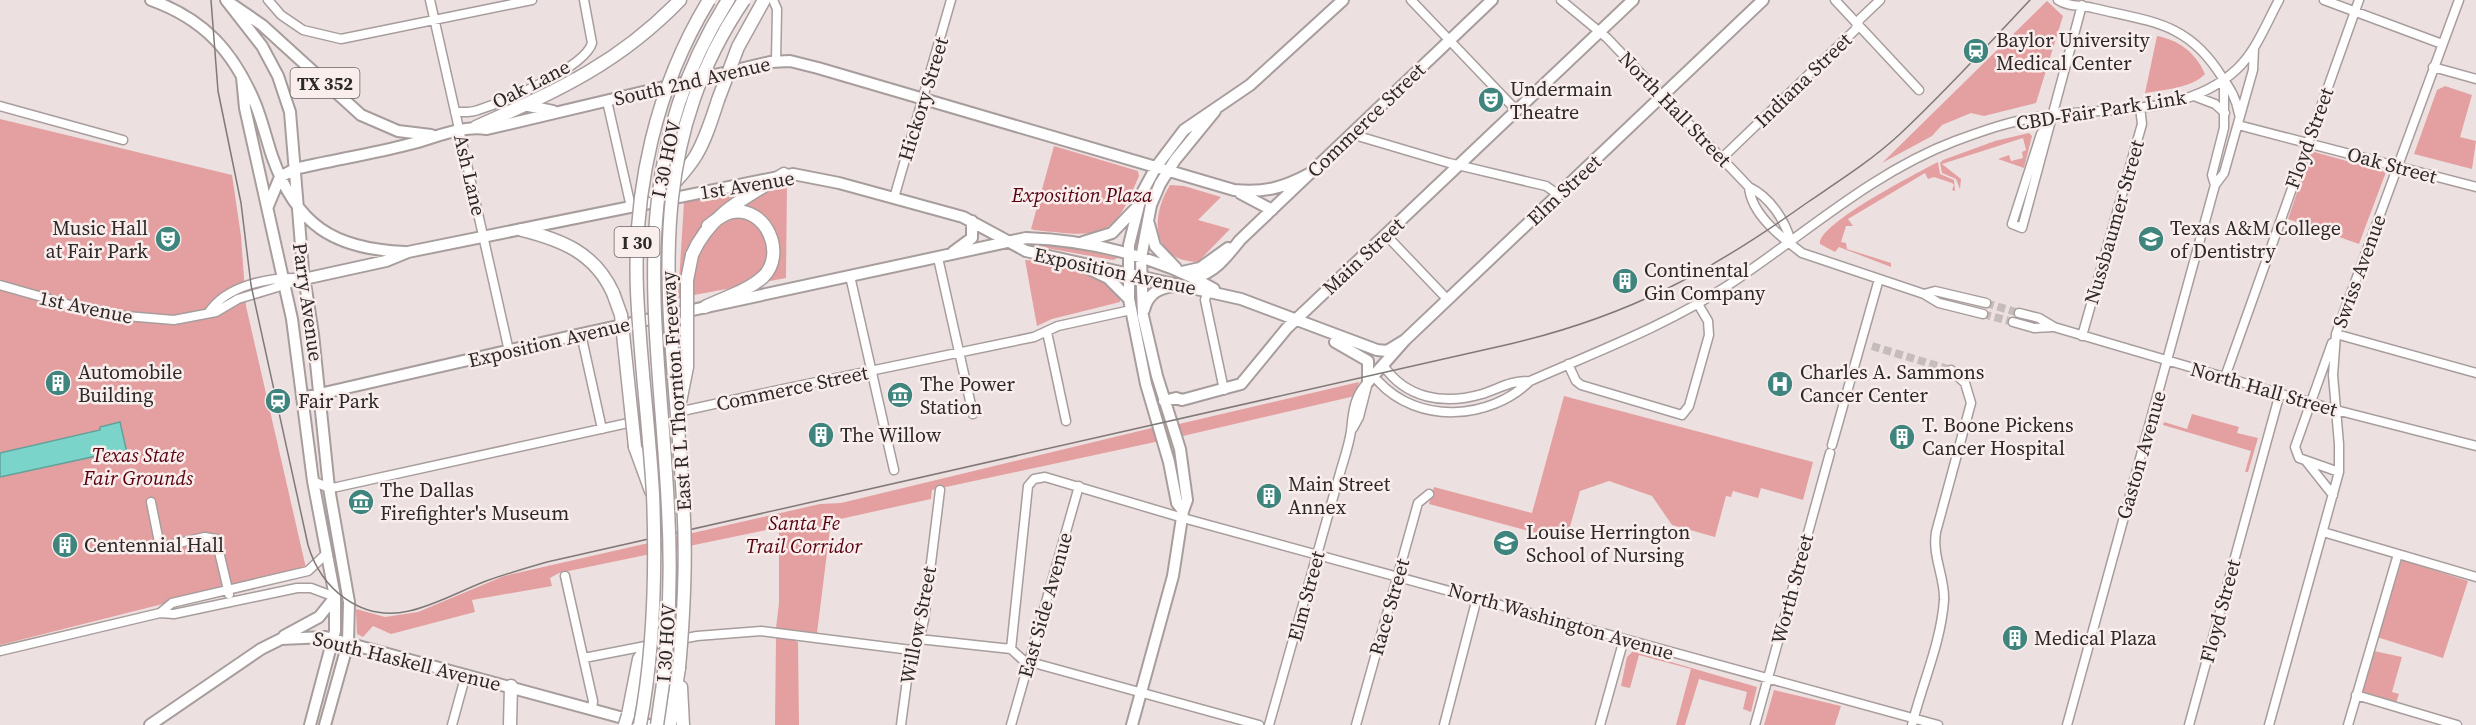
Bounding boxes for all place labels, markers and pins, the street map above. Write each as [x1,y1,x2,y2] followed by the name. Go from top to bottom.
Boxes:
[1996,26,2150,77] place label: Baylor University Medical Center
[1961,36,1991,66] station icon: Baylor University Medical Center
[1510,75,1612,126] place label: Undermain Theatre
[1476,85,1506,115] theatre icon: Undermain Theatre
[46,214,148,265] place label: Music Hall at Fair Park
[2170,214,2341,265] place label: Texas A&M College of Dentistry
[153,224,183,254] theatre icon: Music Hall at Fair Park
[2136,224,2166,254] school or university icon: Texas A&M College of Dentistry
[1644,256,1766,307] place label: Continental Gin Company
[1610,266,1640,296] building icon: Continental Gin Company
[78,358,182,409] place label: Automobile Building
[1800,358,1985,409] place label: Charles A. Sammons Cancer Center
[43,368,73,398] building icon: Automobile Building
[1765,369,1795,399] hospital icon: Charles A. Sammons Cancer Center
[920,370,1015,421] place label: The Power Station
[885,380,915,410] museum icon: The Power Station
[263,386,293,416] station icon: Fair Park
[298,387,379,415] place label: Fair Park
[1922,411,2074,462] place label: T. Boone Pickens Cancer Hospital
[806,420,836,450] building icon: The Willow
[840,421,942,449] place label: The Willow
[1887,422,1917,452] building icon: T. Boone Pickens Cancer Hospital
[1288,470,1391,521] place label: Main Street Annex
[380,476,569,527] place label: The Dallas Firefighter's Museum
[1254,481,1284,511] building icon: Main Street Annex
[346,487,376,517] museum icon: The Dallas Firefighter's Museum
[1526,518,1690,569] place label: Louise Herrington School of Nursing
[1491,528,1521,558] school or university icon: Louise Herrington School of Nursing
[50,530,80,560] building icon: Centennial Hall
[84,531,224,559] place label: Centennial Hall
[2000,623,2030,653] building icon: Medical Plaza
[2034,624,2158,652] place label: Medical Plaza

